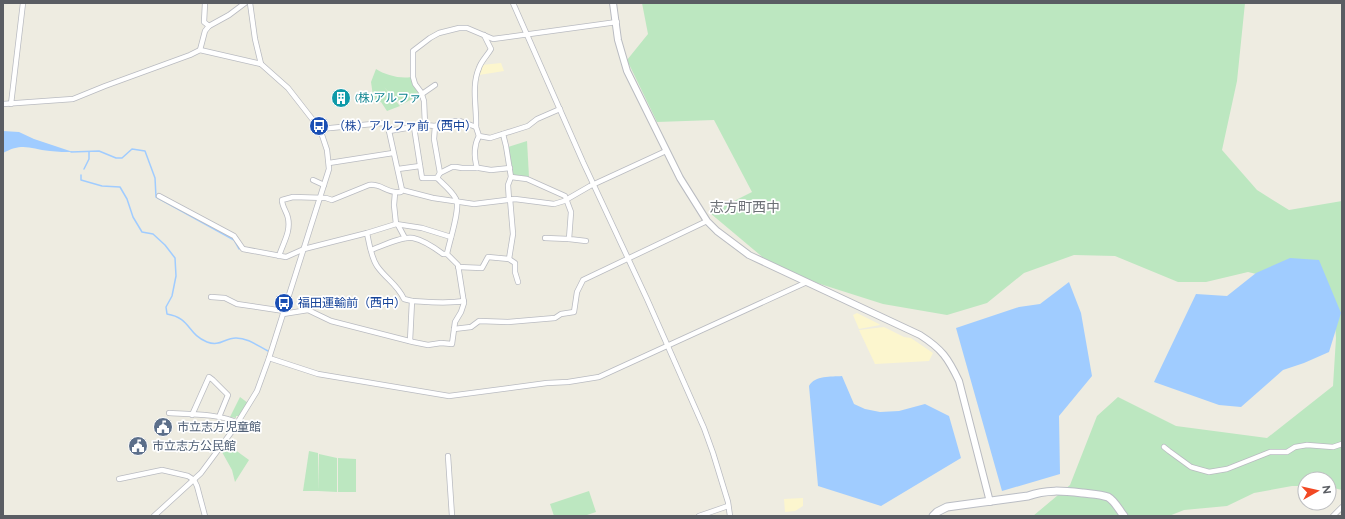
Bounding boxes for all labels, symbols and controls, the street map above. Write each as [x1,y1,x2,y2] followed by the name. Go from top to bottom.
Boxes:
[330,87,352,109] building icon: (株)アルファ
[355,91,421,105] place label: (株)アルファ
[308,115,330,137] bus stop icon: （株）アルファ前（西中）
[333,119,477,133] place label: （株）アルファ前（西中）
[710,199,780,215] district label: 志方町西中
[273,292,295,314] bus stop icon: 福田運輸前（西中）
[298,296,406,310] place label: 福田運輸前（西中）
[152,416,174,438] public building icon: 市立志方児童館
[177,420,261,434] place label: 市立志方児童館
[127,435,149,457] public building icon: 市立志方公民館
[152,439,236,453] place label: 市立志方公民館
[1297,471,1337,511] north arrow
[1319,485,1333,495] text: N

